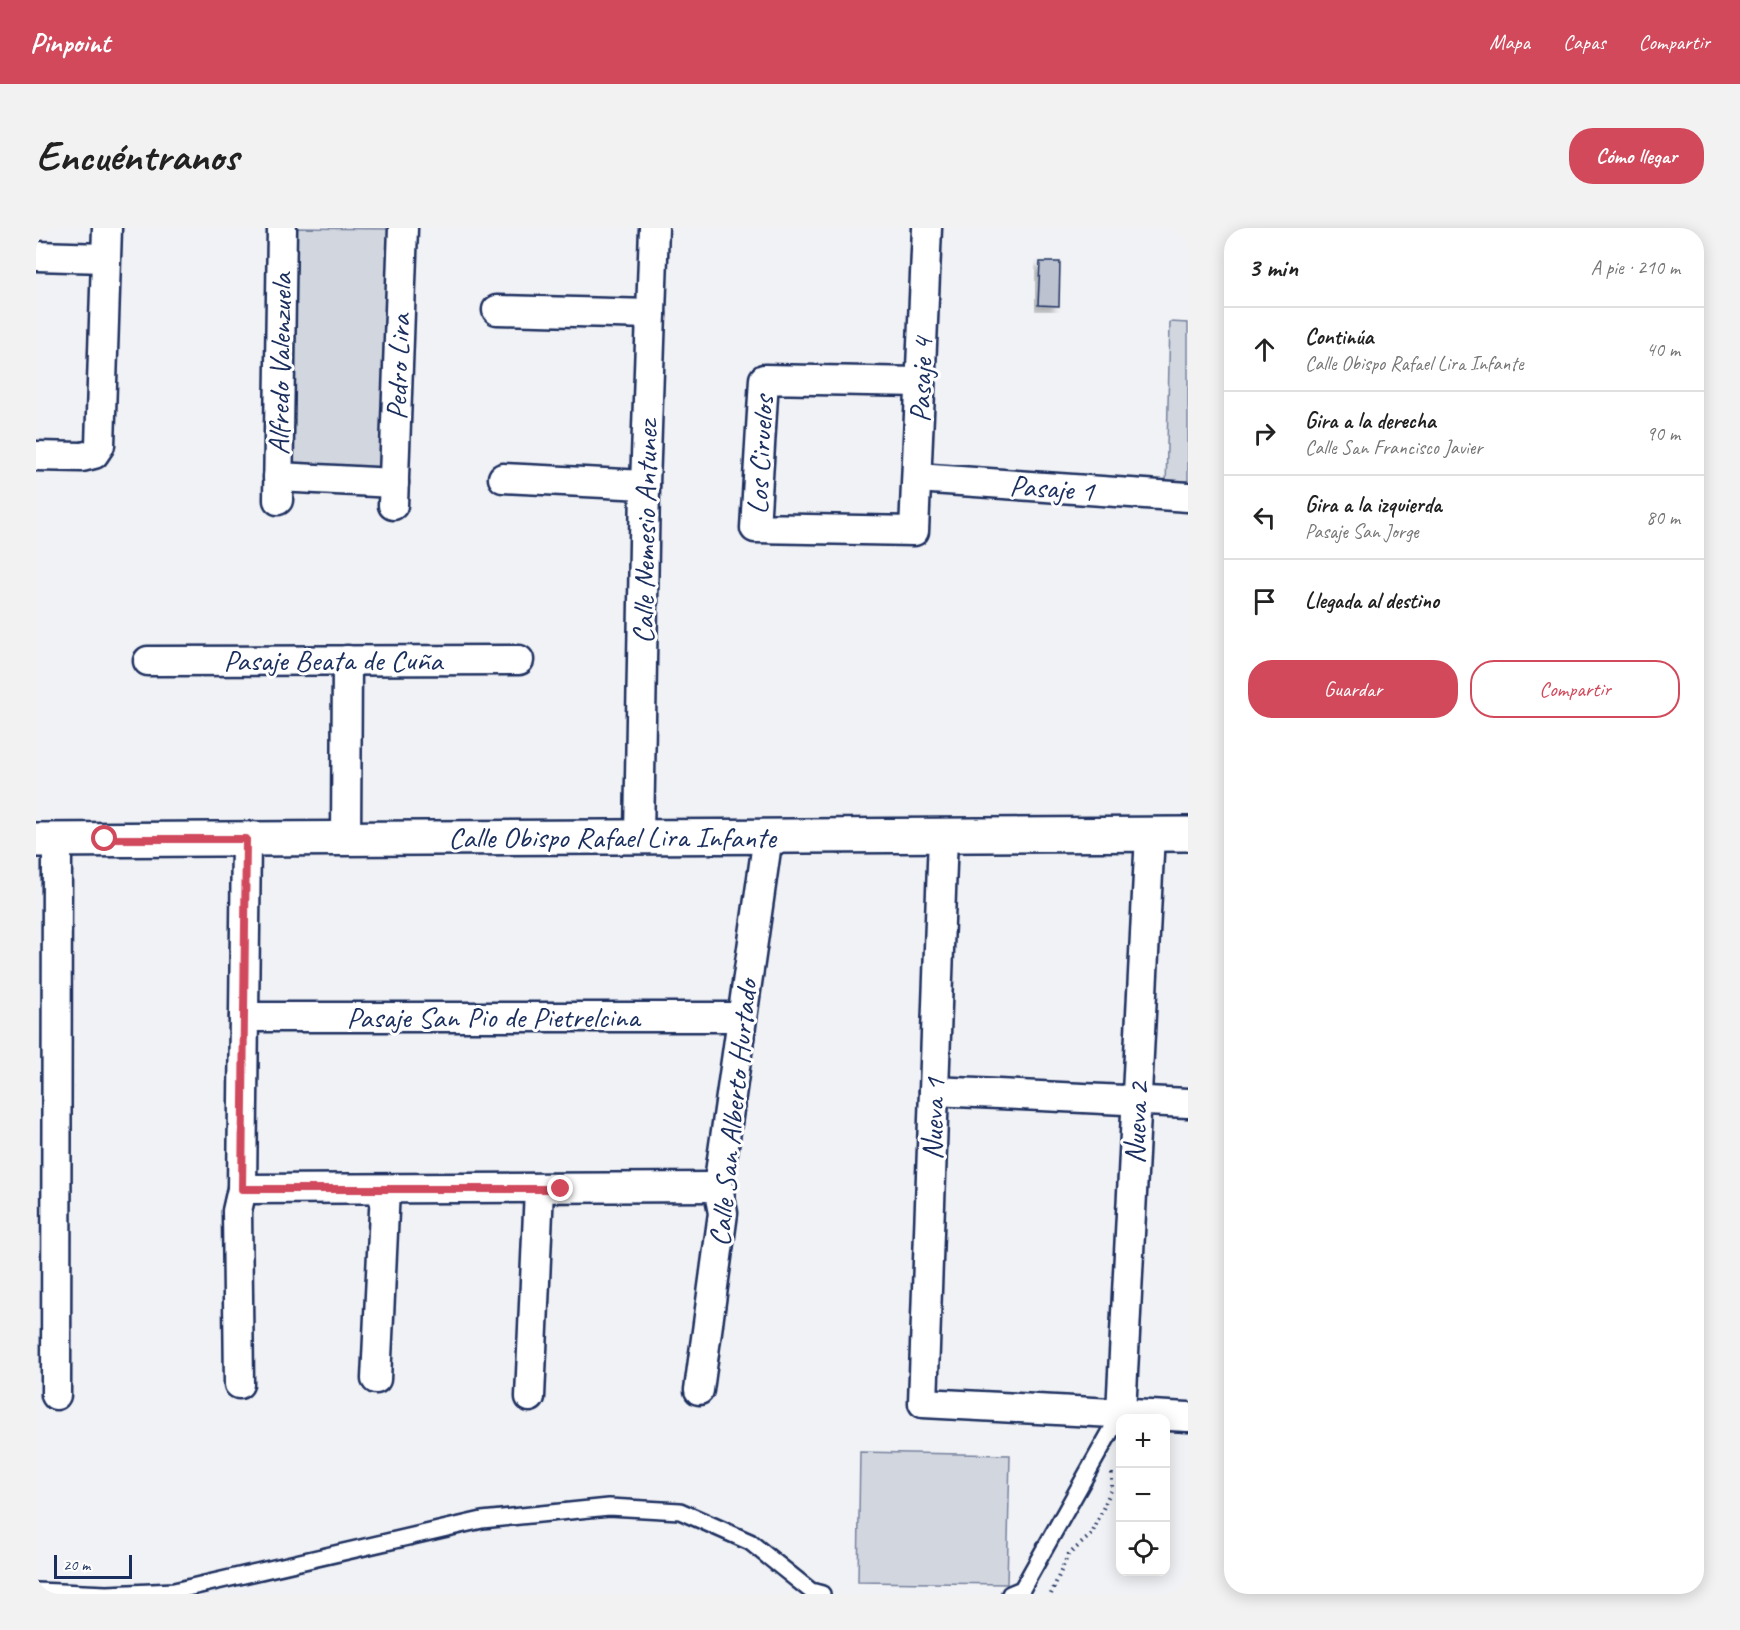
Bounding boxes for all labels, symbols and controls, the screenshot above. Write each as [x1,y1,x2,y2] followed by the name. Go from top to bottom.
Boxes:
[30,25,110,60] text: Pinpoint
[1489,29,1530,55] text: Mapa
[1563,29,1606,55] text: Capas
[1639,29,1710,55] text: Compartir
[1569,128,1704,184] button: Cómo llegar
[36,130,238,183] text: Encuéntranos
[1248,251,1298,284] text: 3 min
[1591,255,1680,280] text: A pie · 210 m
[259,271,301,455] street label: Alfredo Valenzuela
[377,312,419,421] street label: Pedro Lira
[1305,323,1373,351] text: Continúa
[1248,333,1281,366] icon: ahead
[901,335,942,423] street label: Pasaje 4
[1646,337,1680,362] text: 40 m
[1305,351,1523,376] text: Calle Obispo Rafael Lira Infante
[738,392,782,515] street label: Los Ciruelos
[1305,407,1436,435] text: Gira a la derecha
[624,417,666,644] street label: Calle Nemesio Antunez
[1248,417,1281,450] icon: right
[1646,421,1680,446] text: 90 m
[1305,435,1482,460] text: Calle San Francisco Javier
[1008,466,1097,510] street label: Pasaje 1
[1305,491,1442,519] text: Gira a la izquierda
[1248,501,1281,534] icon: left
[1646,505,1680,530] text: 80 m
[1305,519,1419,544] text: Pasaje San Jorge
[1248,585,1281,618] icon: arrive
[1305,587,1439,615] text: Llegada al destino
[224,641,444,679] street label: Pasaje Beata de Cuña
[1248,660,1458,718] button: Guardar
[1470,660,1680,718] button: Compartir
[448,818,778,856] street label: Calle Obispo Rafael Lira Infante
[91,825,117,851] route start
[700,974,766,1248] street label: Calle San Alberto Hurtado
[347,998,642,1036] street label: Pasaje San Pio de Pietrelcina
[913,1076,953,1161] street label: Nueva 1
[1115,1079,1157,1165] street label: Nueva 2
[547,1175,573,1201] route end
[1116,1414,1170,1576] map controls
[1116,1414,1170,1468] button: +
[1116,1468,1170,1522] button: −
[1116,1522,1170,1576] button: locate
[54,1552,132,1580] scale bar
[63,1555,90,1575] text: 20 m

